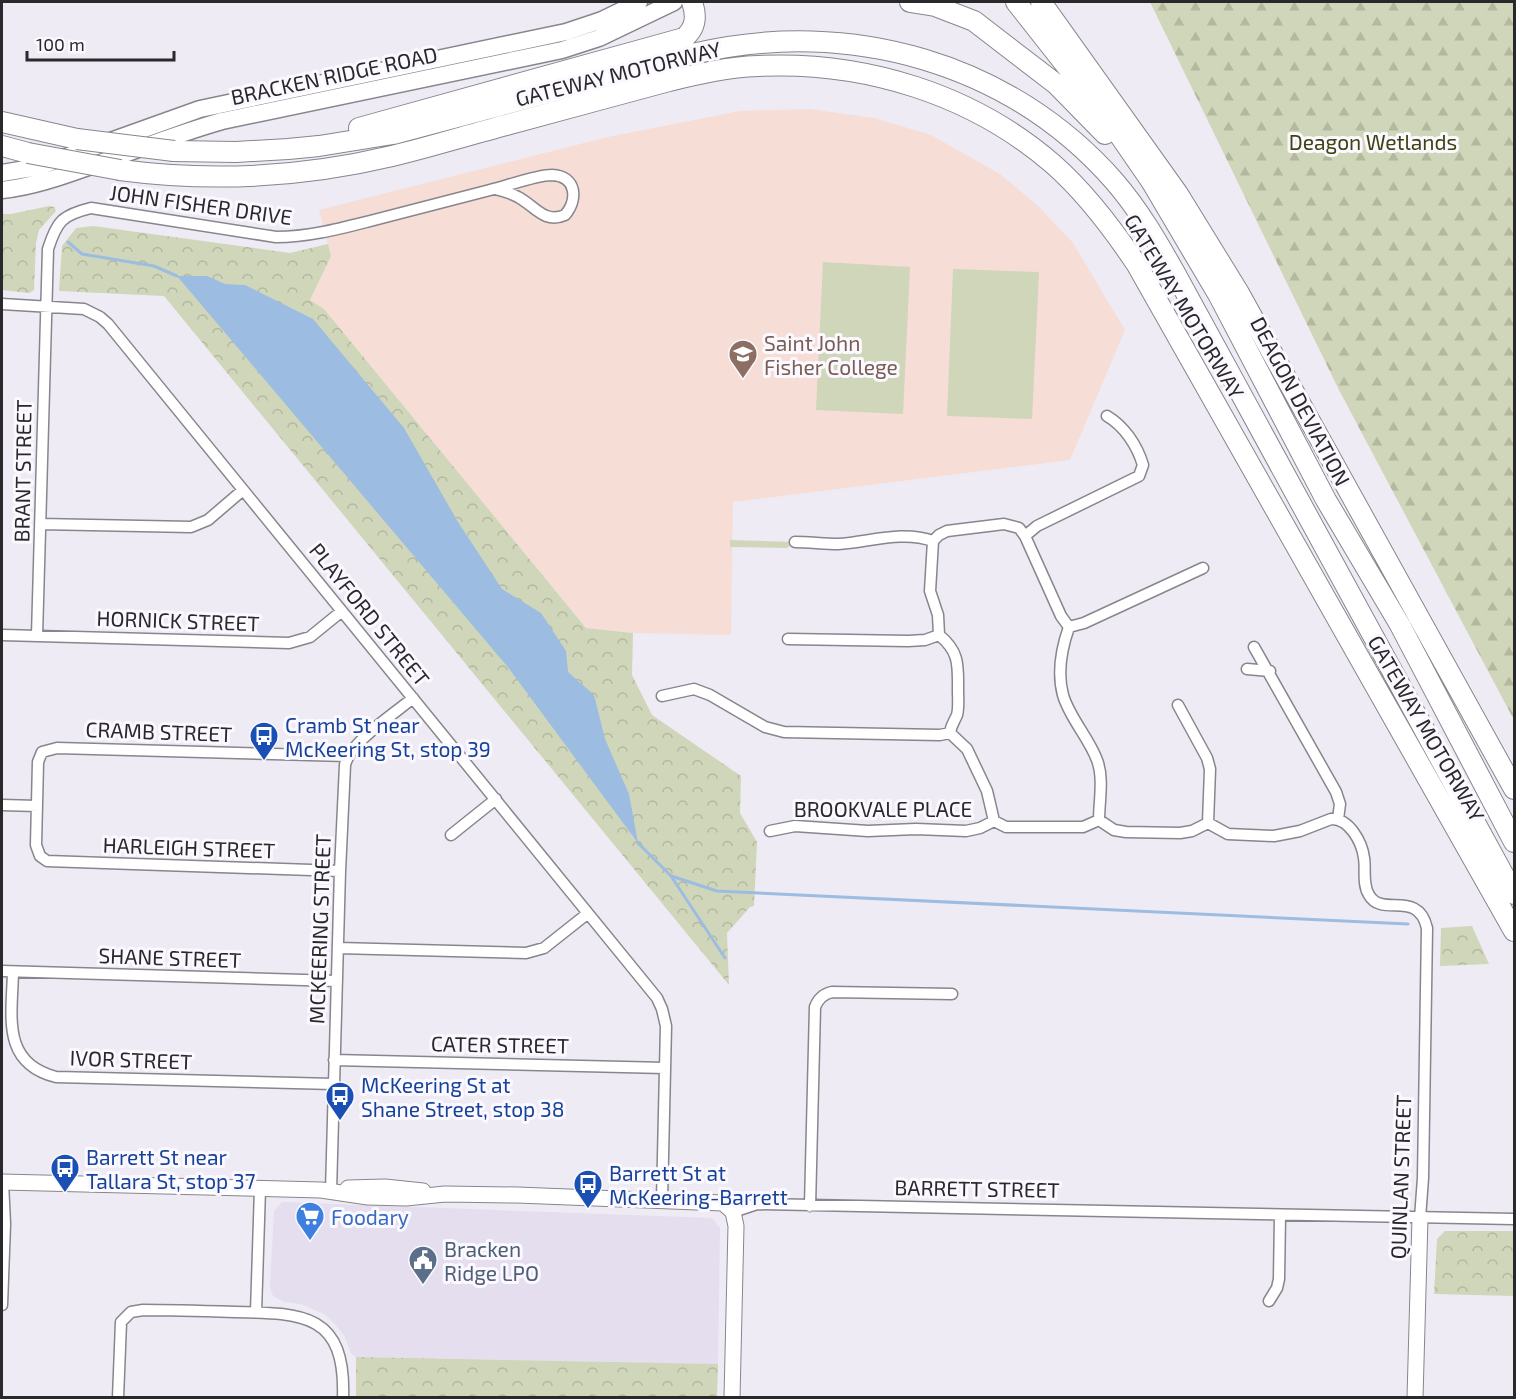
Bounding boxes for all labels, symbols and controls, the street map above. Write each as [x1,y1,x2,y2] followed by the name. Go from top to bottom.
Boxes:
[27,24,174,62] scale bar
[36,33,85,55] text: 100 m
[513,35,723,111] street label: GATEWAY MOTORWAY
[228,41,440,109] street label: BRACKEN RIDGE ROAD
[1289,129,1457,154] park label: Deagon Wetlands
[108,179,294,229] street label: JOHN FISHER DRIVE
[1120,209,1250,403] street label: GATEWAY MOTORWAY
[1246,312,1356,490] street label: DEAGON DEVIATION
[764,330,898,379] place label: Saint John Fisher College
[727,338,759,380] school or university icon: Saint John Fisher College
[8,399,36,543] street label: BRANT STREET
[305,538,435,690] street label: PLAYFORD STREET
[96,605,260,635] street label: HORNICK STREET
[1363,630,1491,826] street label: GATEWAY MOTORWAY
[285,712,491,761] place label: Cramb St near McKeering St, stop 39
[85,716,233,746] street label: CRAMB STREET
[248,720,280,762] bus stop icon: Cramb St near McKeering St, stop 39
[794,796,972,821] street label: BROOKVALE PLACE
[102,831,276,863] street label: HARLEIGH STREET
[303,834,335,1024] street label: MCKEERING STREET
[98,942,242,972] street label: SHANE STREET
[431,1030,569,1058] street label: CATER STREET
[69,1044,193,1074] street label: IVOR STREET
[361,1072,564,1121] place label: McKeering St at Shane Street, stop 38
[324,1080,356,1122] bus stop icon: McKeering St at Shane Street, stop 38
[1385,1094,1416,1260] street label: QUINLAN STREET
[86,1144,256,1193] place label: Barrett St near Tallara St, stop 37
[49,1152,81,1194] bus stop icon: Barrett St near Tallara St, stop 37
[609,1160,788,1209] place label: Barrett St at McKeering-Barrett
[572,1168,604,1210] bus stop icon: Barrett St at McKeering-Barrett
[894,1174,1060,1202] street label: BARRETT STREET
[294,1200,326,1242] supermarket icon: Foodary
[331,1204,409,1229] place label: Foodary
[444,1236,539,1285] place label: Bracken Ridge LPO
[407,1244,439,1286] public building icon: Bracken Ridge LPO

